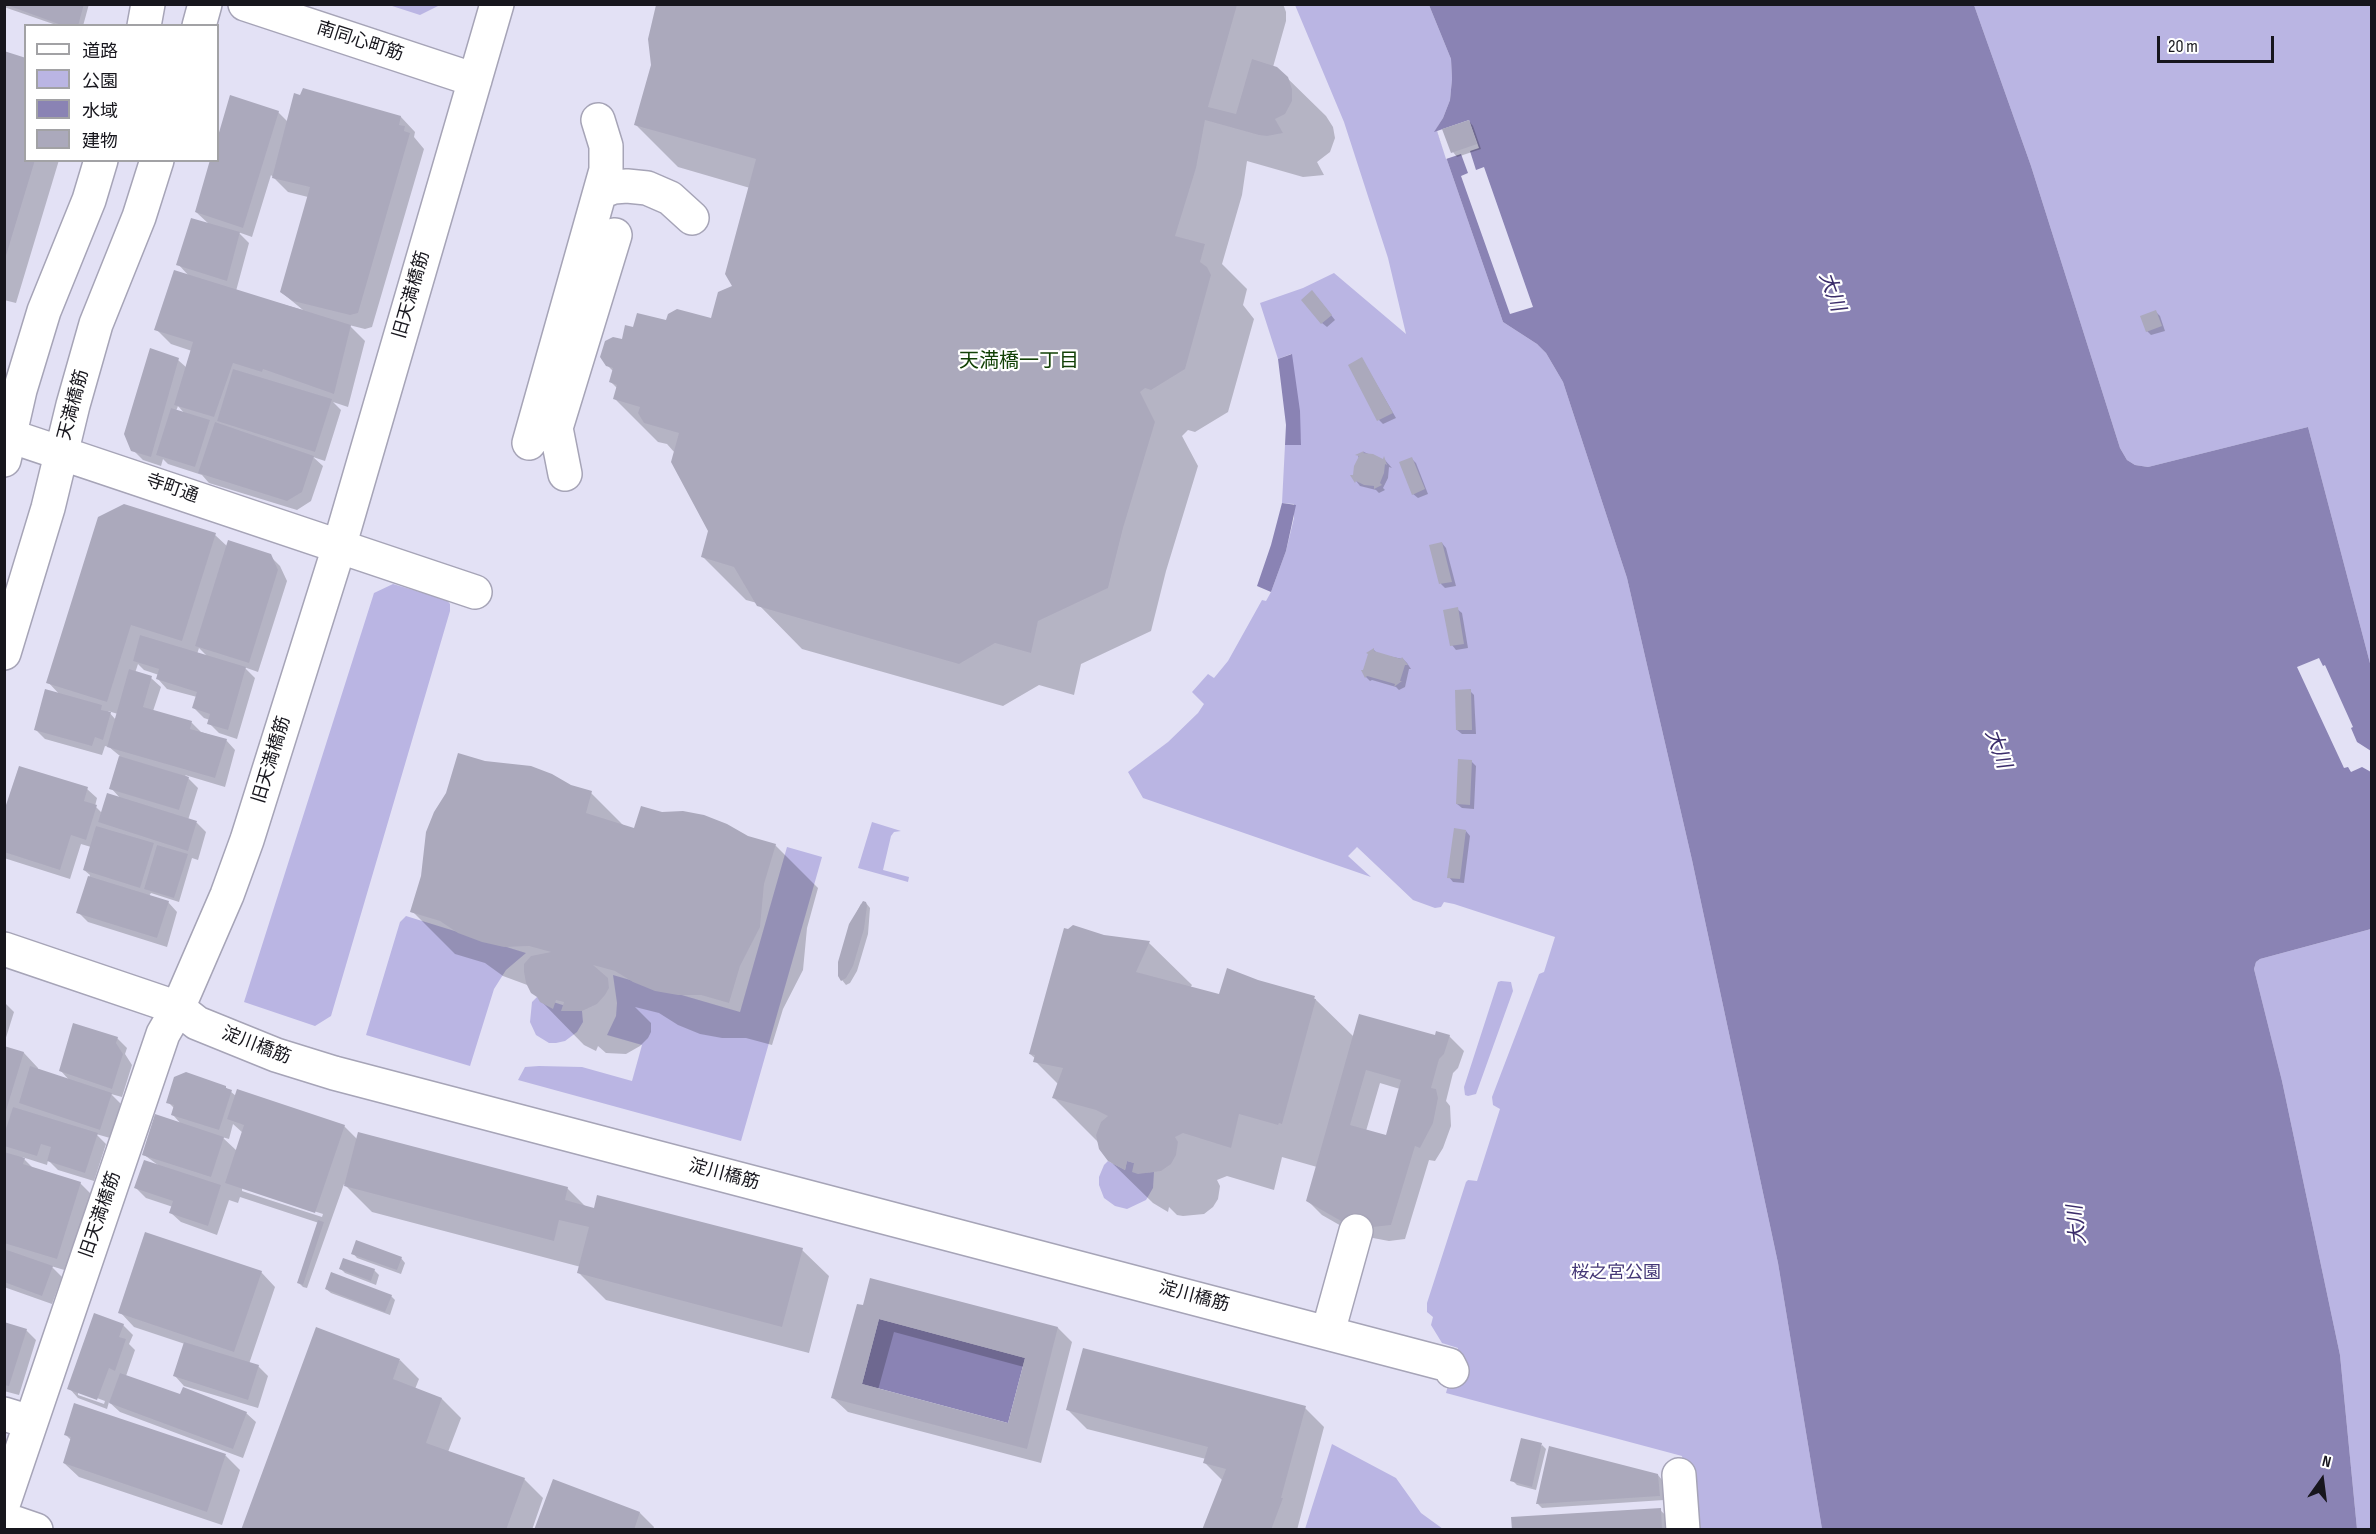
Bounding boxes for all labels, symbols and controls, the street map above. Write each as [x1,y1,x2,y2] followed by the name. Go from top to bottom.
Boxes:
[314,18,406,66] street label: 南同心町筋
[24,24,219,162] legend
[2160,24,2277,62] scale bar
[2168,36,2198,57] text: 20 m
[82,41,118,62] text: 道路
[82,71,118,92] text: 公園
[82,101,118,122] text: 水域
[82,131,118,152] text: 建物
[389,249,435,341] street label: 旧天満橋筋
[1813,269,1849,315] water label: 大川
[959,350,1079,374] district label: 天満橋一丁目
[54,367,94,443] street label: 天満橋筋
[143,470,201,508] street label: 寺町通
[249,714,295,806] street label: 旧天満橋筋
[1979,726,2015,772] water label: 大川
[219,1023,293,1069] street label: 淀川橋筋
[686,1155,762,1195] street label: 淀川橋筋
[76,1169,126,1261] street label: 旧天満橋筋
[2064,1204,2092,1246] water label: 大川
[1571,1262,1661,1284] park label: 桜之宮公園
[1156,1277,1232,1317] street label: 淀川橋筋
[2292,1450,2352,1510] north arrow
[2320,1452,2333,1472] text: N

